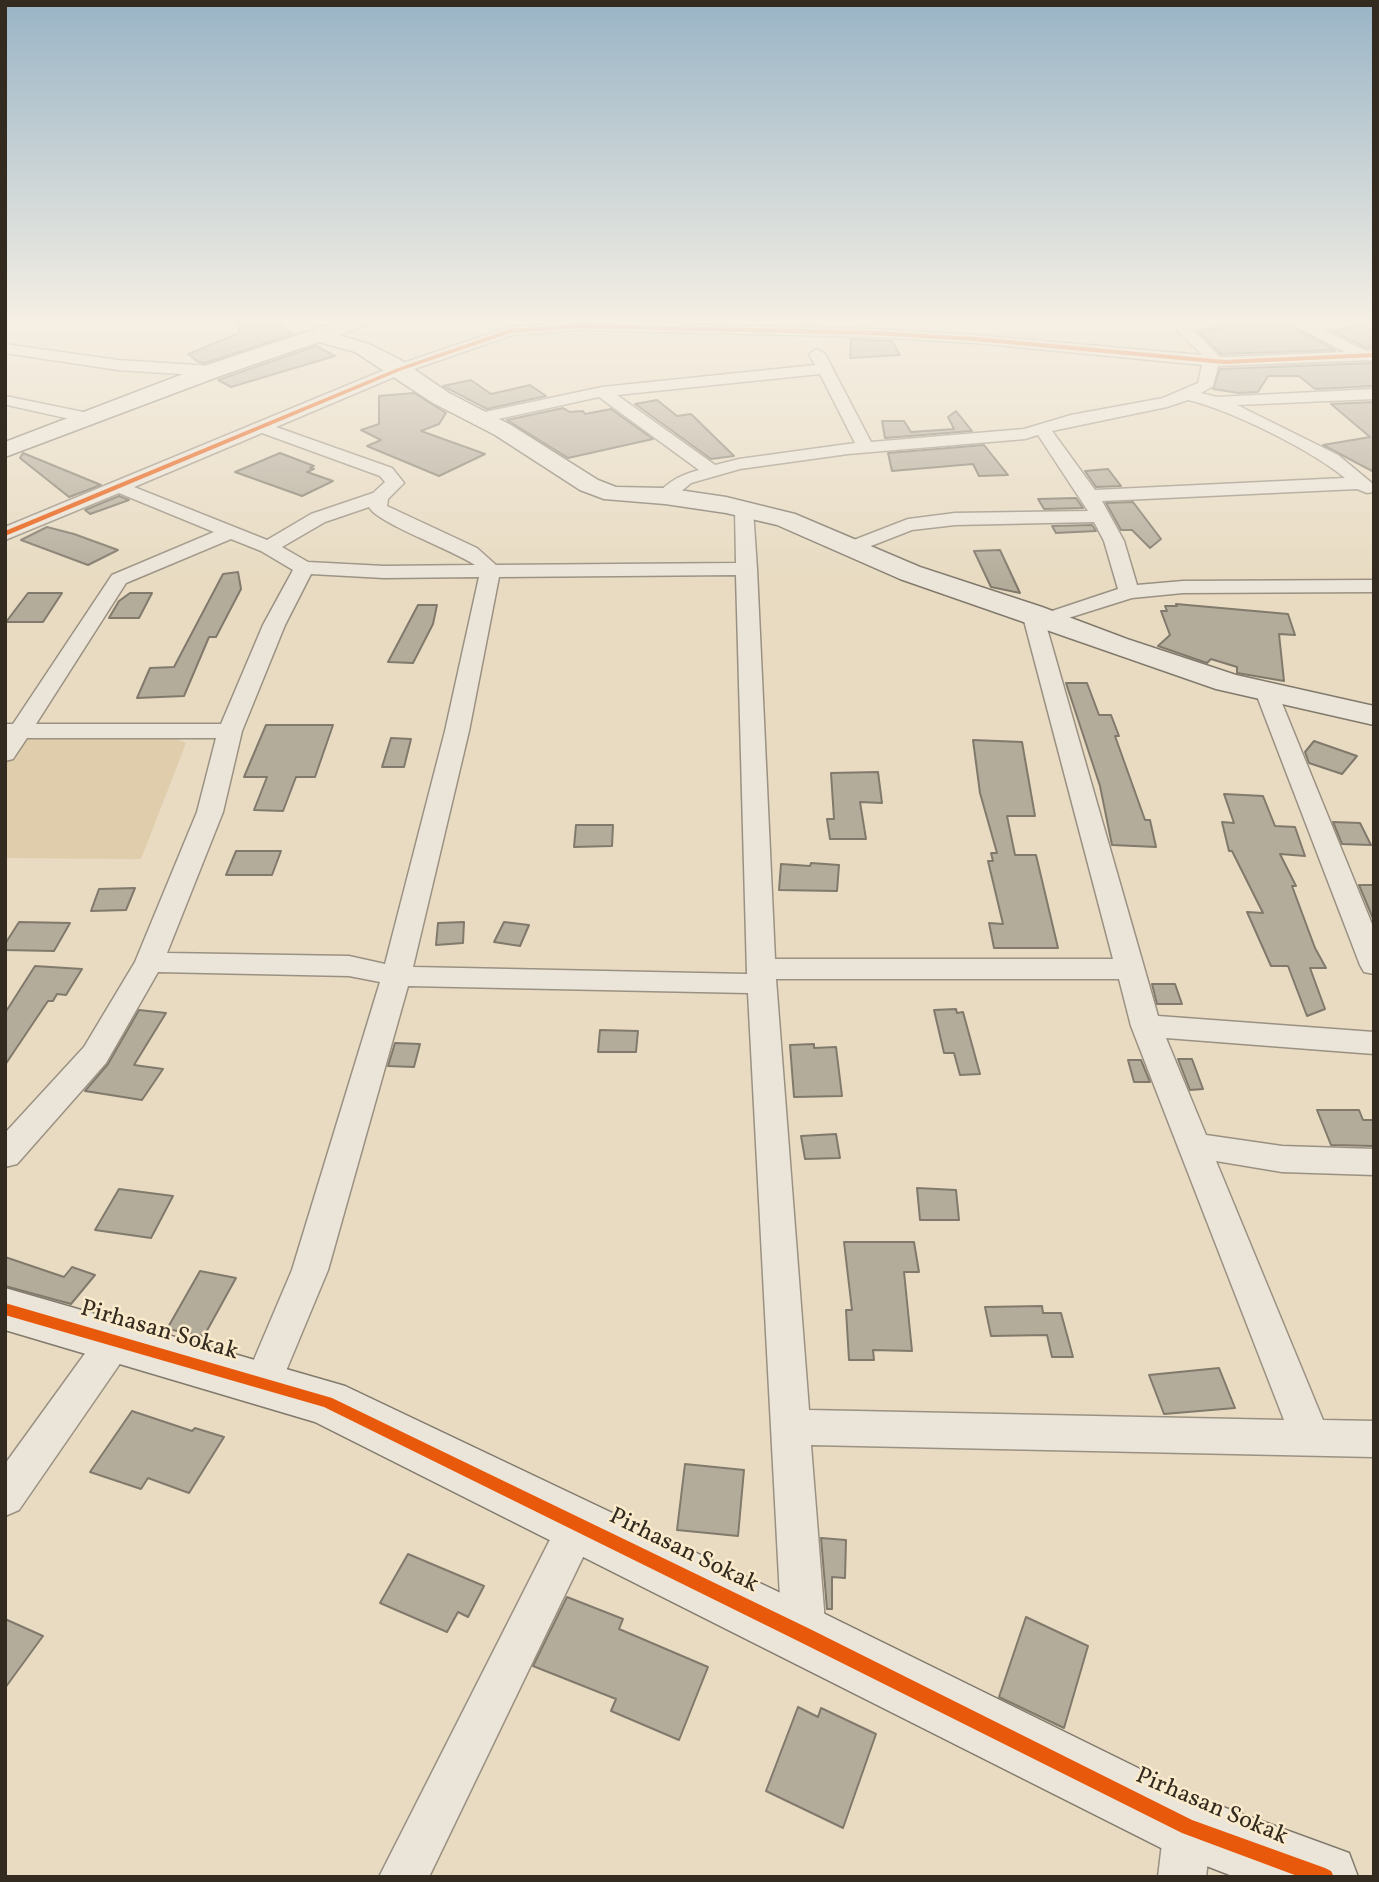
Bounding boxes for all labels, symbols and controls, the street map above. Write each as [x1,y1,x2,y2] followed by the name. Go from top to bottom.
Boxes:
[77,1296,241,1368] street label: Pirhasan Sokak
[604,1503,762,1601] street label: Pirhasan Sokak
[1130,1763,1292,1853] street label: Pirhasan Sokak

